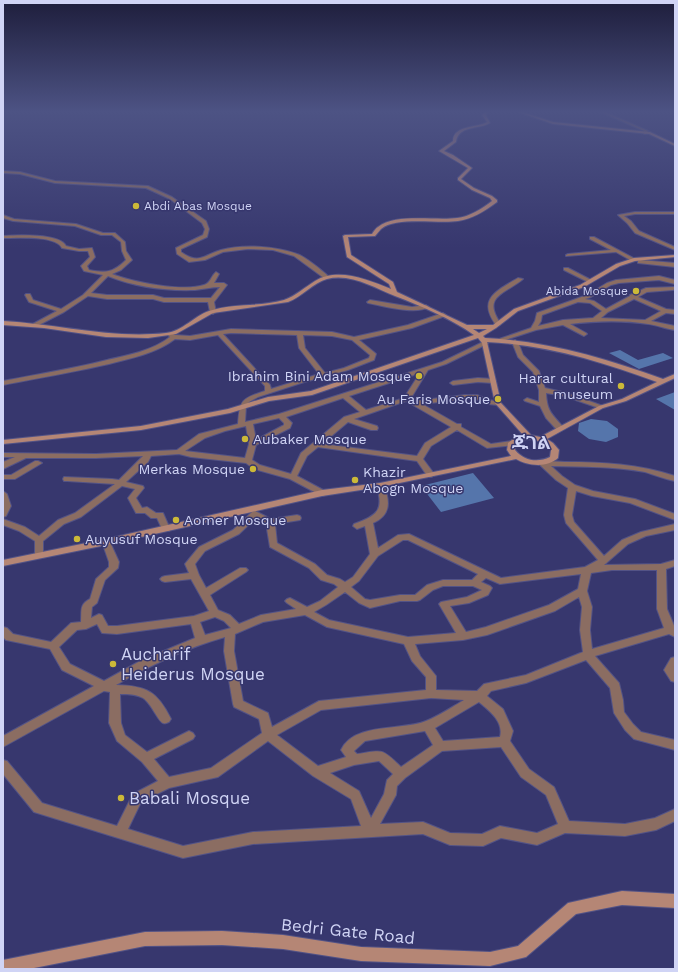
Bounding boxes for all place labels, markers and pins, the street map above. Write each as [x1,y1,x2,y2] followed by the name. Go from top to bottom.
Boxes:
[144,199,252,213] place label: Abdi Abas Mosque
[131,201,141,211] marker: Abdi Abas Mosque
[546,284,628,298] place label: Abida Mosque
[631,286,641,296] marker: Abida Mosque
[228,368,411,384] place label: Ibrahim Bini Adam Mosque
[519,370,614,402] place label: Harar cultural museum
[414,371,424,381] marker: Ibrahim Bini Adam Mosque
[616,381,626,391] marker: Harar cultural museum
[377,391,490,407] place label: Au Faris Mosque
[493,394,503,404] marker: Au Faris Mosque
[253,431,367,447] place label: Aubaker Mosque
[240,434,250,444] marker: Aubaker Mosque
[138,461,245,477] place label: Merkas Mosque
[248,464,258,474] marker: Merkas Mosque
[363,464,463,496] place label: Khazir Abogn Mosque
[350,475,360,485] marker: Khazir Abogn Mosque
[184,512,286,528] place label: Aomer Mosque
[171,515,181,525] marker: Aomer Mosque
[85,531,197,547] place label: Auyusuf Mosque
[72,534,82,544] marker: Auyusuf Mosque
[121,644,265,684] place label: Aucharif Heiderus Mosque
[108,659,118,669] marker: Aucharif Heiderus Mosque
[129,788,250,808] place label: Babali Mosque
[116,793,126,803] marker: Babali Mosque

